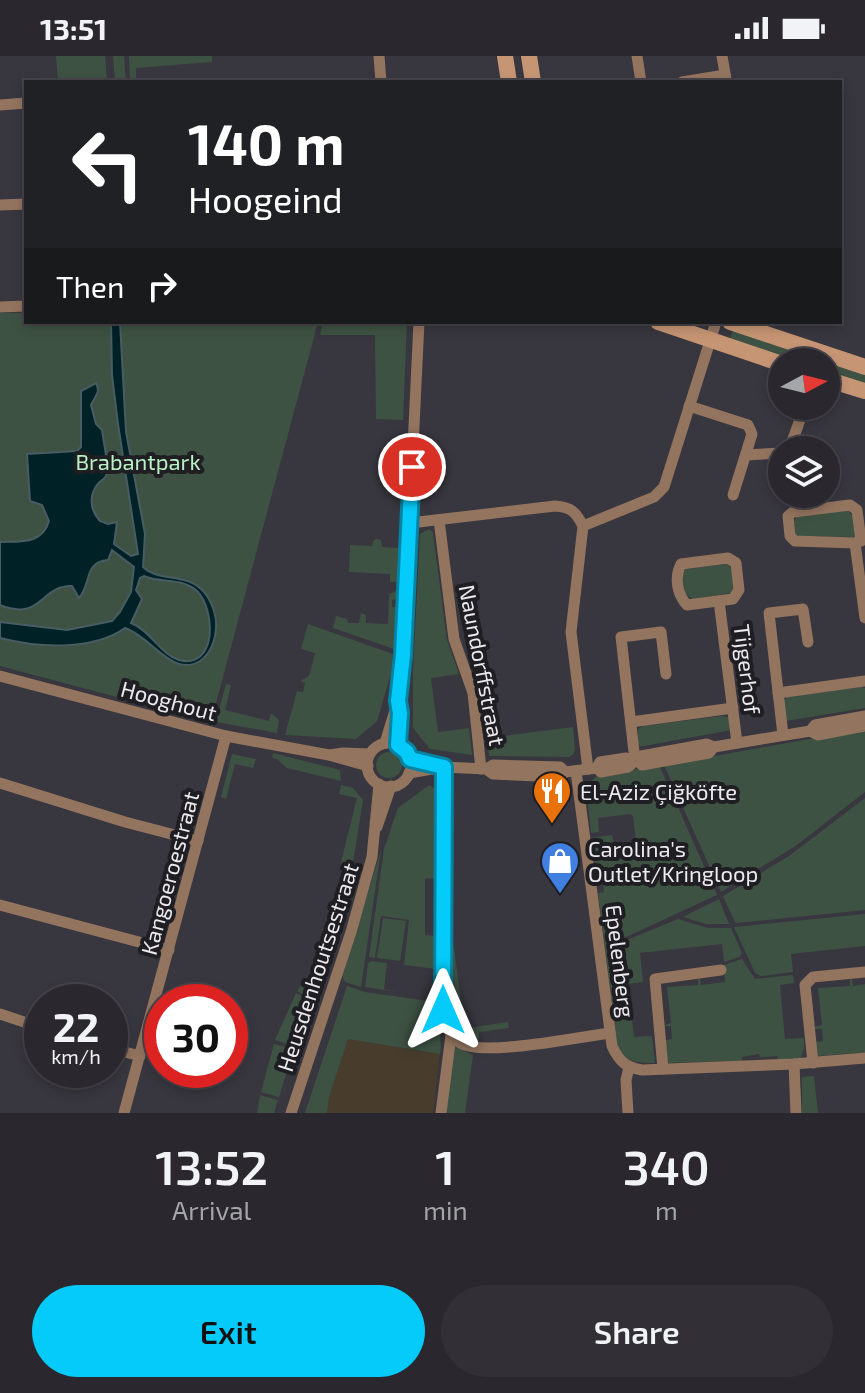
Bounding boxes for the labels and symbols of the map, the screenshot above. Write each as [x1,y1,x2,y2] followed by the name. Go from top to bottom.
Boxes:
[768,348,840,420] north arrow
[378,433,446,501] pin
[75,448,201,474] park label: Brabantpark
[455,582,511,748] street label: Naundorffstraat
[729,623,766,716] street label: Tijgerhof
[118,675,220,725] street label: Hooghout
[531,770,573,825] restaurant icon: El-Aziz Çiğköfte
[580,778,737,806] place label: El-Aziz Çiğköfte
[135,788,203,958] street label: Kangoeroestraat
[588,835,758,886] place label: Carolina's Outlet/Kringloop
[539,840,581,895] shop icon: Carolina's Outlet/Kringloop
[271,860,363,1074] street label: Heusdenhoutsestraat
[601,903,641,1019] street label: Epelenberg
[401,968,485,1052] position arrow
[144,984,248,1088] speed limit sign: 30

